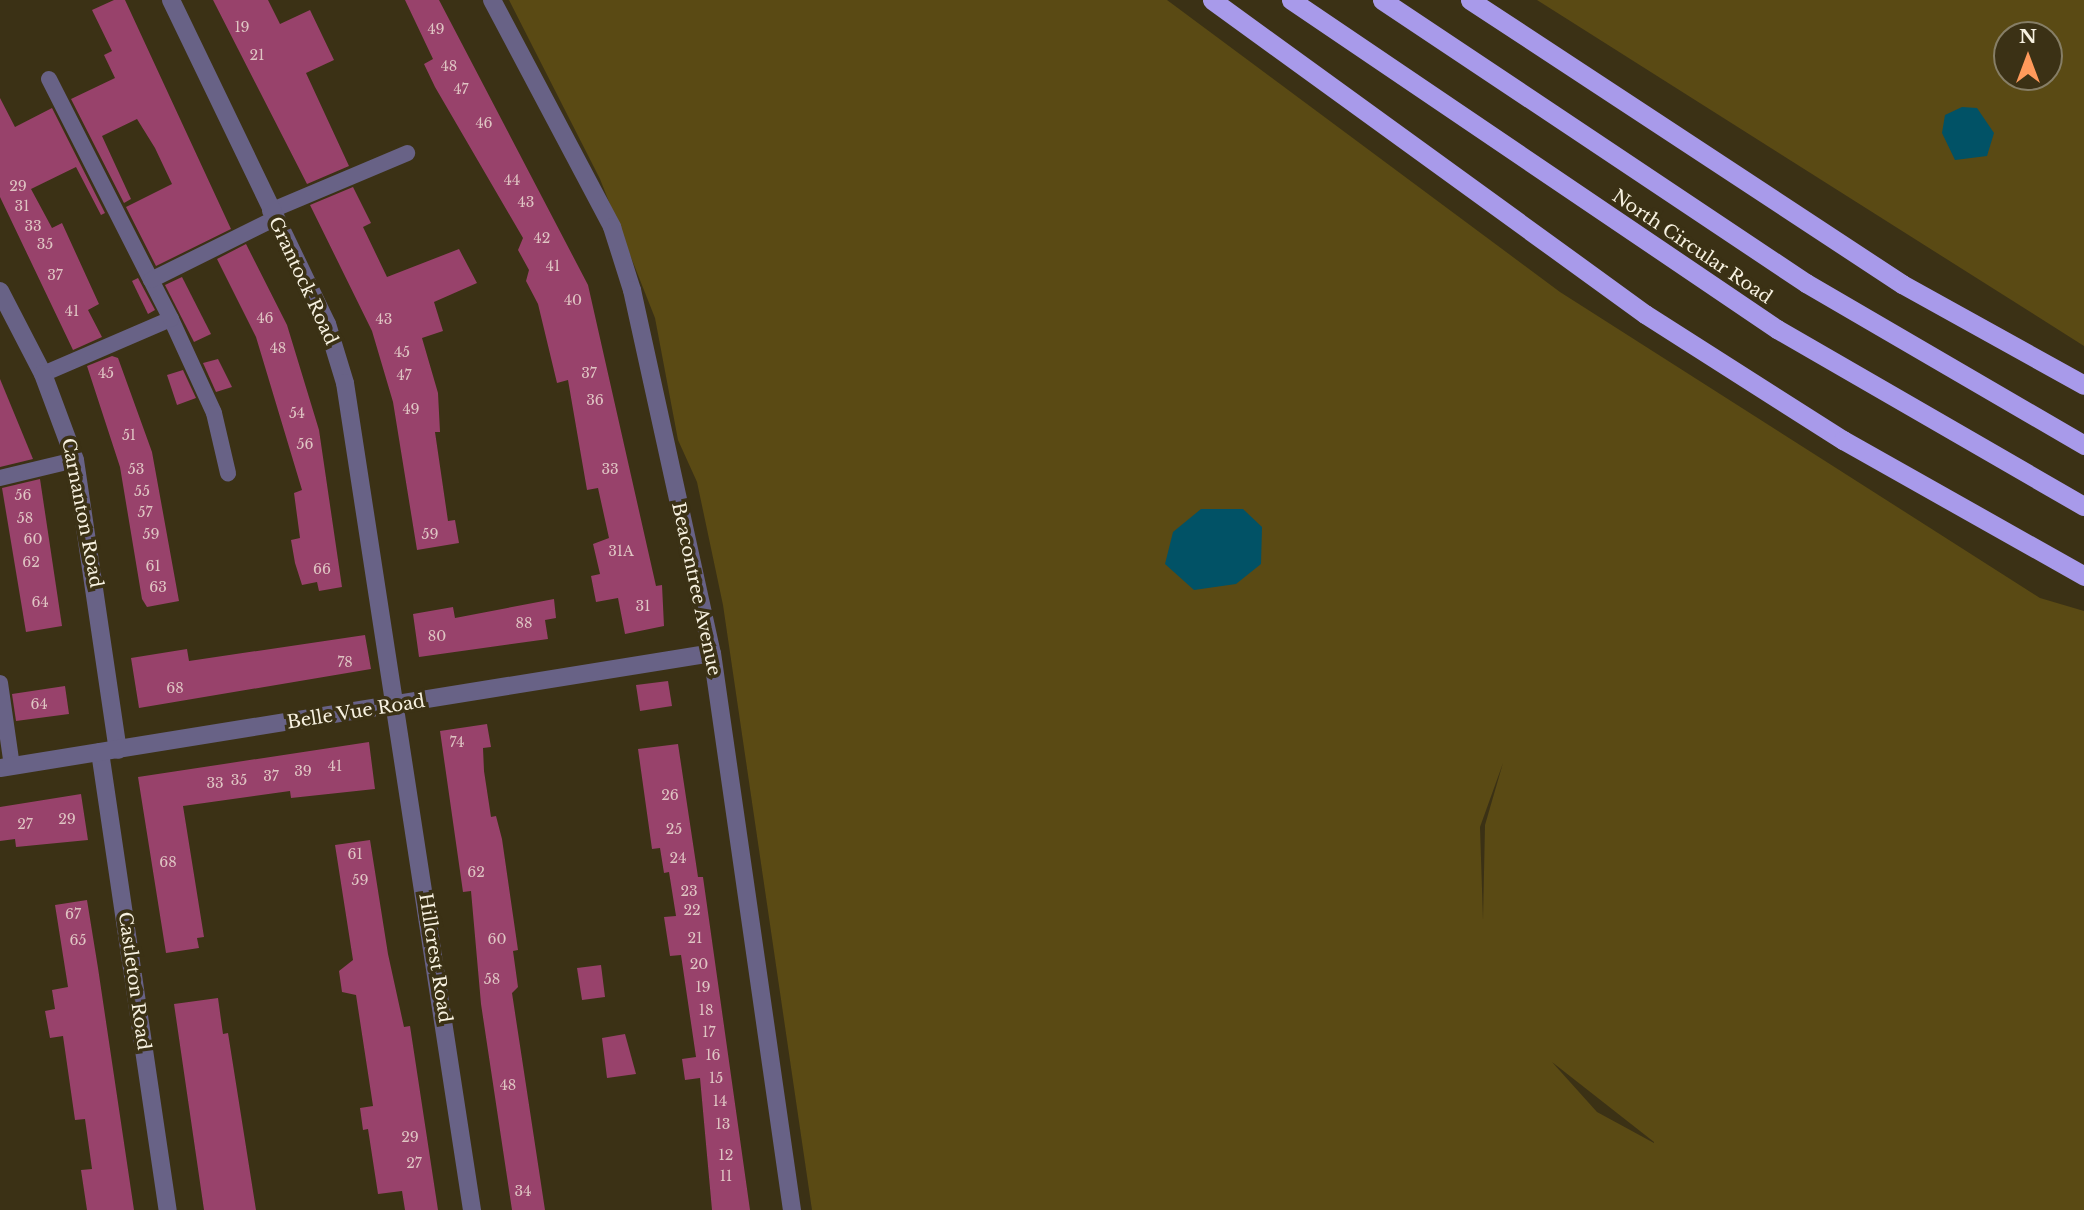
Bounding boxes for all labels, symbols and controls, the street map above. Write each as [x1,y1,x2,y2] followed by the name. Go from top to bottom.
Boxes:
[234,19,250,35] house number: 19
[427,21,445,37] house number: 49
[1993,21,2063,91] north arrow
[2019,25,2037,48] text: N
[250,47,264,63] house number: 21
[441,58,457,74] house number: 48
[453,81,469,97] house number: 47
[475,115,493,131] house number: 46
[504,172,520,188] house number: 44
[9,178,27,194] house number: 29
[1608,185,1776,309] street label: North Circular Road
[518,194,534,210] house number: 43
[15,198,29,214] house number: 31
[264,213,342,349] street label: Grantock Road
[24,218,42,234] house number: 33
[534,230,550,246] house number: 42
[37,236,53,252] house number: 35
[546,258,560,274] house number: 41
[47,267,63,283] house number: 37
[564,292,582,308] house number: 40
[65,303,79,319] house number: 41
[256,310,274,326] house number: 46
[376,311,392,327] house number: 43
[270,340,286,356] house number: 48
[394,344,410,360] house number: 45
[98,365,114,381] house number: 45
[581,365,597,381] house number: 37
[396,367,412,383] house number: 47
[586,392,604,408] house number: 36
[402,401,420,417] house number: 49
[289,405,305,421] house number: 54
[122,427,136,443] house number: 51
[57,436,107,590] street label: Carnanton Road
[297,436,313,452] house number: 56
[128,461,144,477] house number: 53
[601,461,619,477] house number: 33
[134,483,150,499] house number: 55
[15,487,31,503] house number: 56
[667,500,725,678] street label: Beacontree Avenue
[138,504,152,520] house number: 57
[17,510,33,526] house number: 58
[143,526,159,542] house number: 59
[422,526,438,542] house number: 59
[24,531,42,547] house number: 60
[608,543,634,559] house number: 31A
[22,554,40,570] house number: 62
[145,558,161,574] house number: 61
[313,561,331,577] house number: 66
[149,579,167,595] house number: 63
[31,594,49,610] house number: 64
[636,598,650,614] house number: 31
[516,615,532,631] house number: 88
[428,628,446,644] house number: 80
[337,654,353,670] house number: 78
[166,680,184,696] house number: 68
[285,690,427,734] street label: Belle Vue Road
[30,696,48,712] house number: 64
[450,734,464,750] house number: 74
[328,758,342,774] house number: 41
[294,763,312,779] house number: 39
[263,768,279,784] house number: 37
[231,772,247,788] house number: 35
[206,775,224,791] house number: 33
[661,787,679,803] house number: 26
[58,811,76,827] house number: 29
[17,816,33,832] house number: 27
[666,821,682,837] house number: 25
[347,846,363,862] house number: 61
[670,850,686,866] house number: 24
[159,854,177,870] house number: 68
[467,864,485,880] house number: 62
[352,872,368,888] house number: 59
[680,883,698,899] house number: 23
[414,892,456,1024] street label: Hillcrest Road
[683,902,701,918] house number: 22
[65,906,81,922] house number: 67
[114,910,154,1052] street label: Castleton Road
[688,930,702,946] house number: 21
[488,931,506,947] house number: 60
[70,932,86,948] house number: 65
[690,956,708,972] house number: 20
[484,971,500,987] house number: 58
[695,979,711,995] house number: 19
[699,1002,713,1018] house number: 18
[702,1024,716,1040] house number: 17
[705,1047,721,1063] house number: 16
[709,1070,723,1086] house number: 15
[500,1077,516,1093] house number: 48
[713,1093,727,1109] house number: 14
[716,1116,730,1132] house number: 13
[401,1129,419,1145] house number: 29
[719,1147,733,1163] house number: 12
[406,1155,422,1171] house number: 27
[720,1168,732,1184] house number: 11
[515,1183,531,1199] house number: 34

